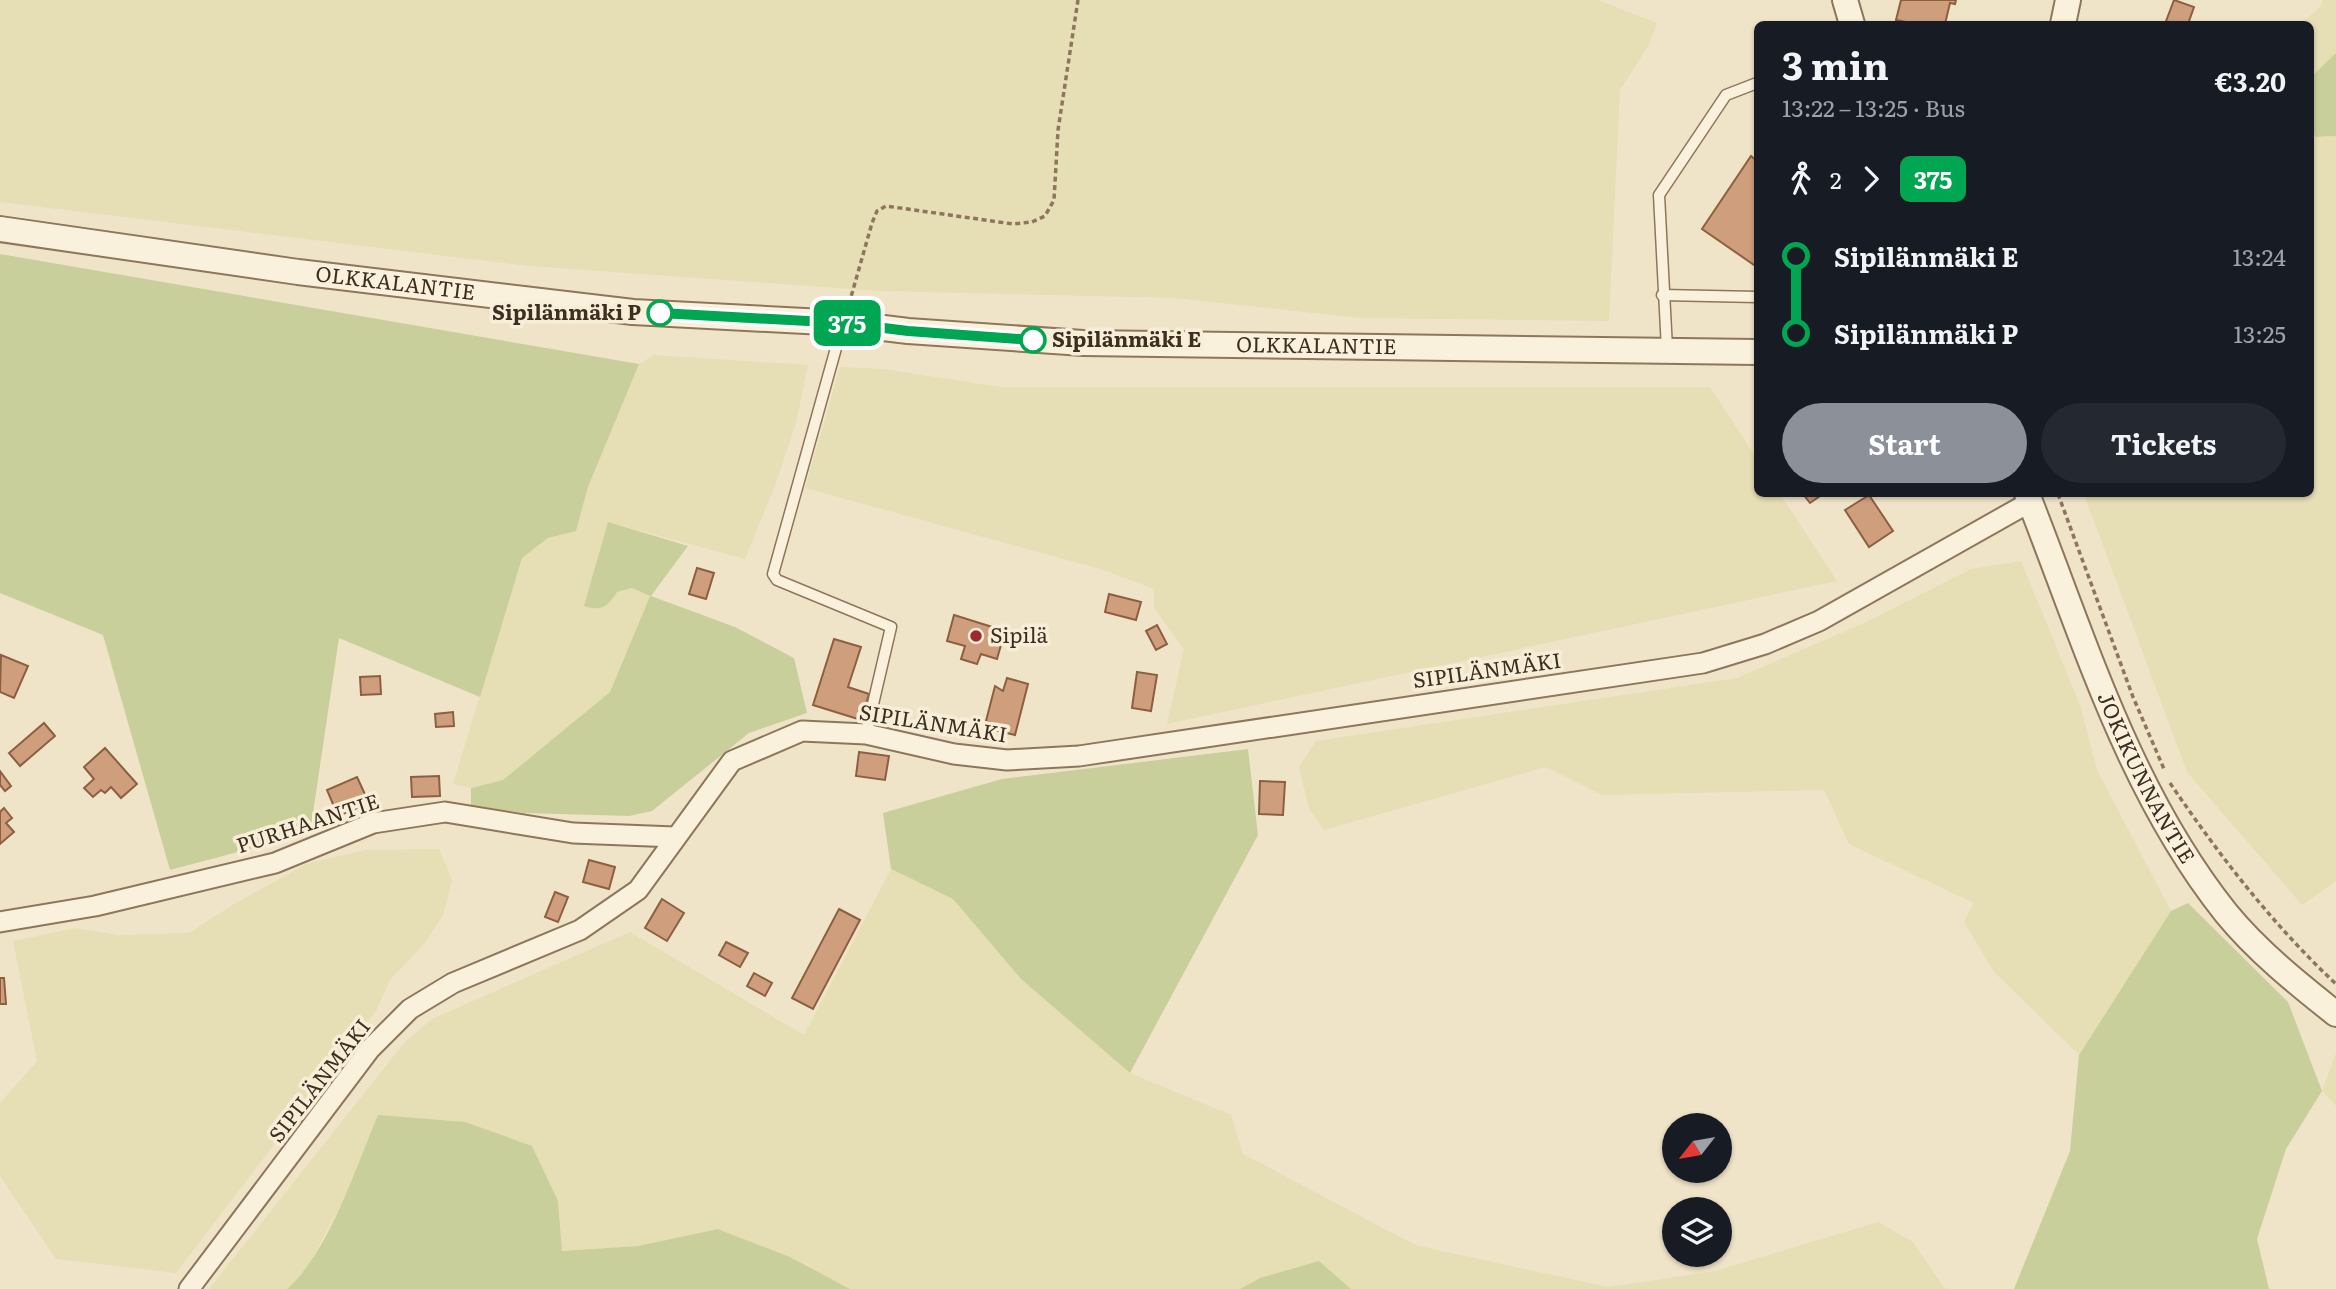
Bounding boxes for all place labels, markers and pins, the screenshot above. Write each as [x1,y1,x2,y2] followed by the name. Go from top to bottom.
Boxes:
[492,295,641,326] place label: Sipilänmäki P
[647,300,673,326] marker: Sipilänmäki P
[1052,322,1201,353] place label: Sipilänmäki E
[1020,327,1046,353] marker: Sipilänmäki E
[990,618,1049,649] place label: Sipilä
[968,628,984,644] marker: Sipilä

